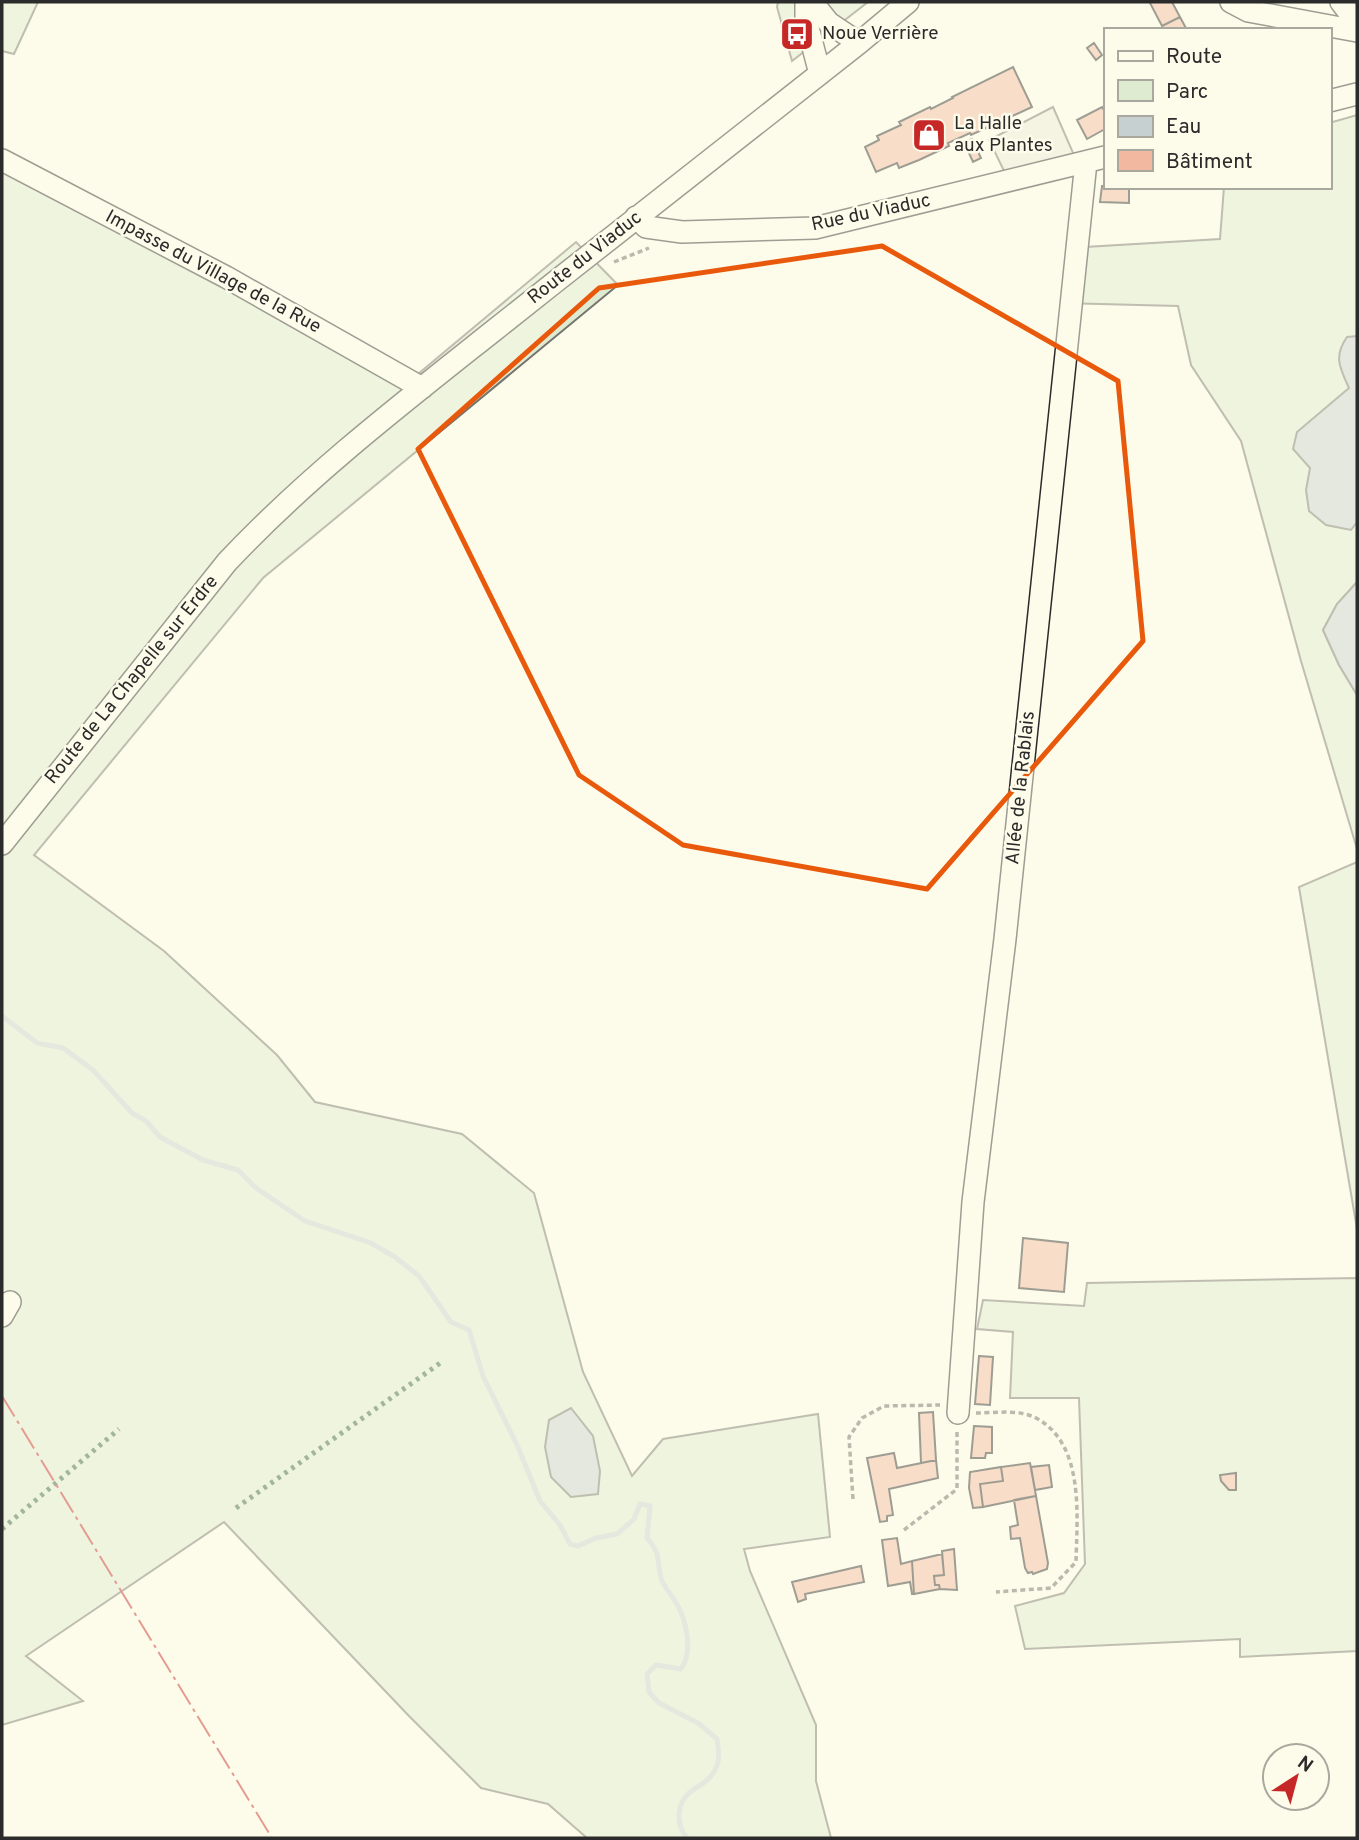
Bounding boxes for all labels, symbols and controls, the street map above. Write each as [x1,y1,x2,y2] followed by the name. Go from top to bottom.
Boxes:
[778,15,816,53] bus stop icon: Noue Verrière
[822,22,938,46] place label: Noue Verrière
[1104,28,1331,189] legend
[1166,44,1222,71] text: Route
[1166,79,1208,106] text: Parc
[954,112,1053,158] place label: La Halle aux Plantes
[1166,114,1201,141] text: Eau
[910,116,948,154] shop icon: La Halle aux Plantes
[1166,149,1253,176] text: Bâtiment
[809,189,933,237] street label: Rue du Viaduc
[101,205,325,339] street label: Impasse du Village de la Rue
[523,206,647,310] street label: Route du Viaduc
[40,571,224,789] street label: Route de La Chapelle sur Erdre
[1001,710,1041,866] street label: Allée de la Rablais
[1261,1742,1331,1812] north arrow
[1292,1751,1317,1779] text: N

